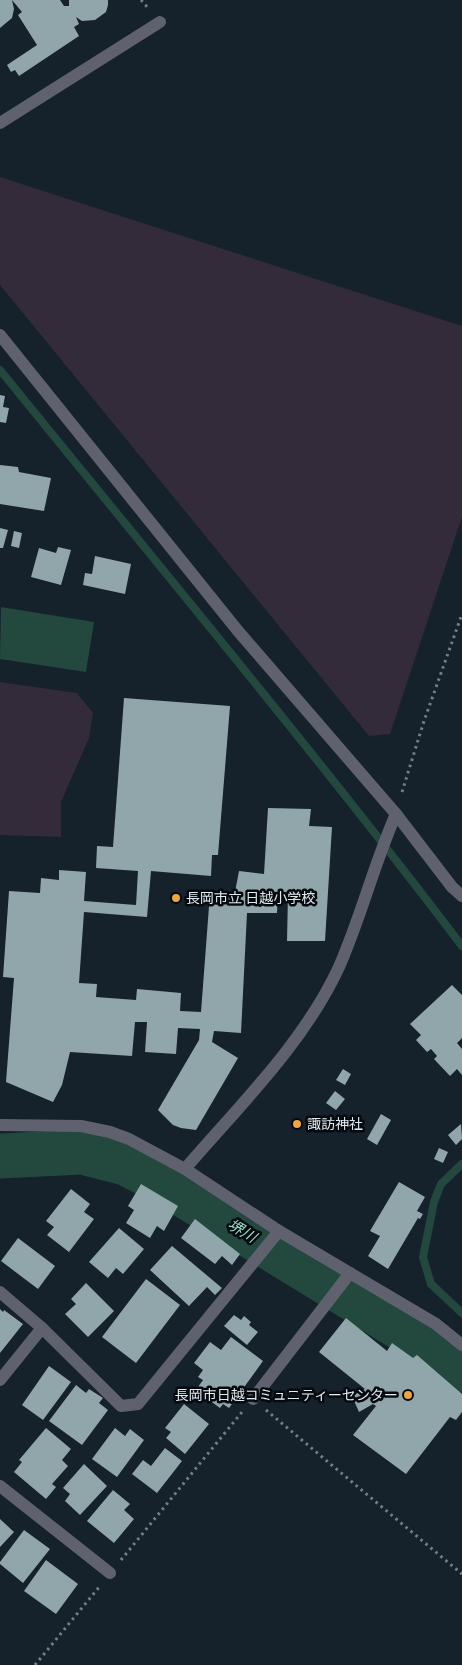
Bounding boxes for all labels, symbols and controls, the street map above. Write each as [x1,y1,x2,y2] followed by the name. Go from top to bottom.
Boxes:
[186,889,315,907] place label: 長岡市立 日越小学校
[170,892,182,904] marker: 長岡市立 日越小学校
[307,1115,363,1133] place label: 諏訪神社
[291,1118,303,1130] marker: 諏訪神社
[225,1215,262,1247] water label: 堺川
[175,1386,398,1404] place label: 長岡市日越コミュニティーセンター
[402,1389,414,1401] marker: 長岡市日越コミュニティーセンター

